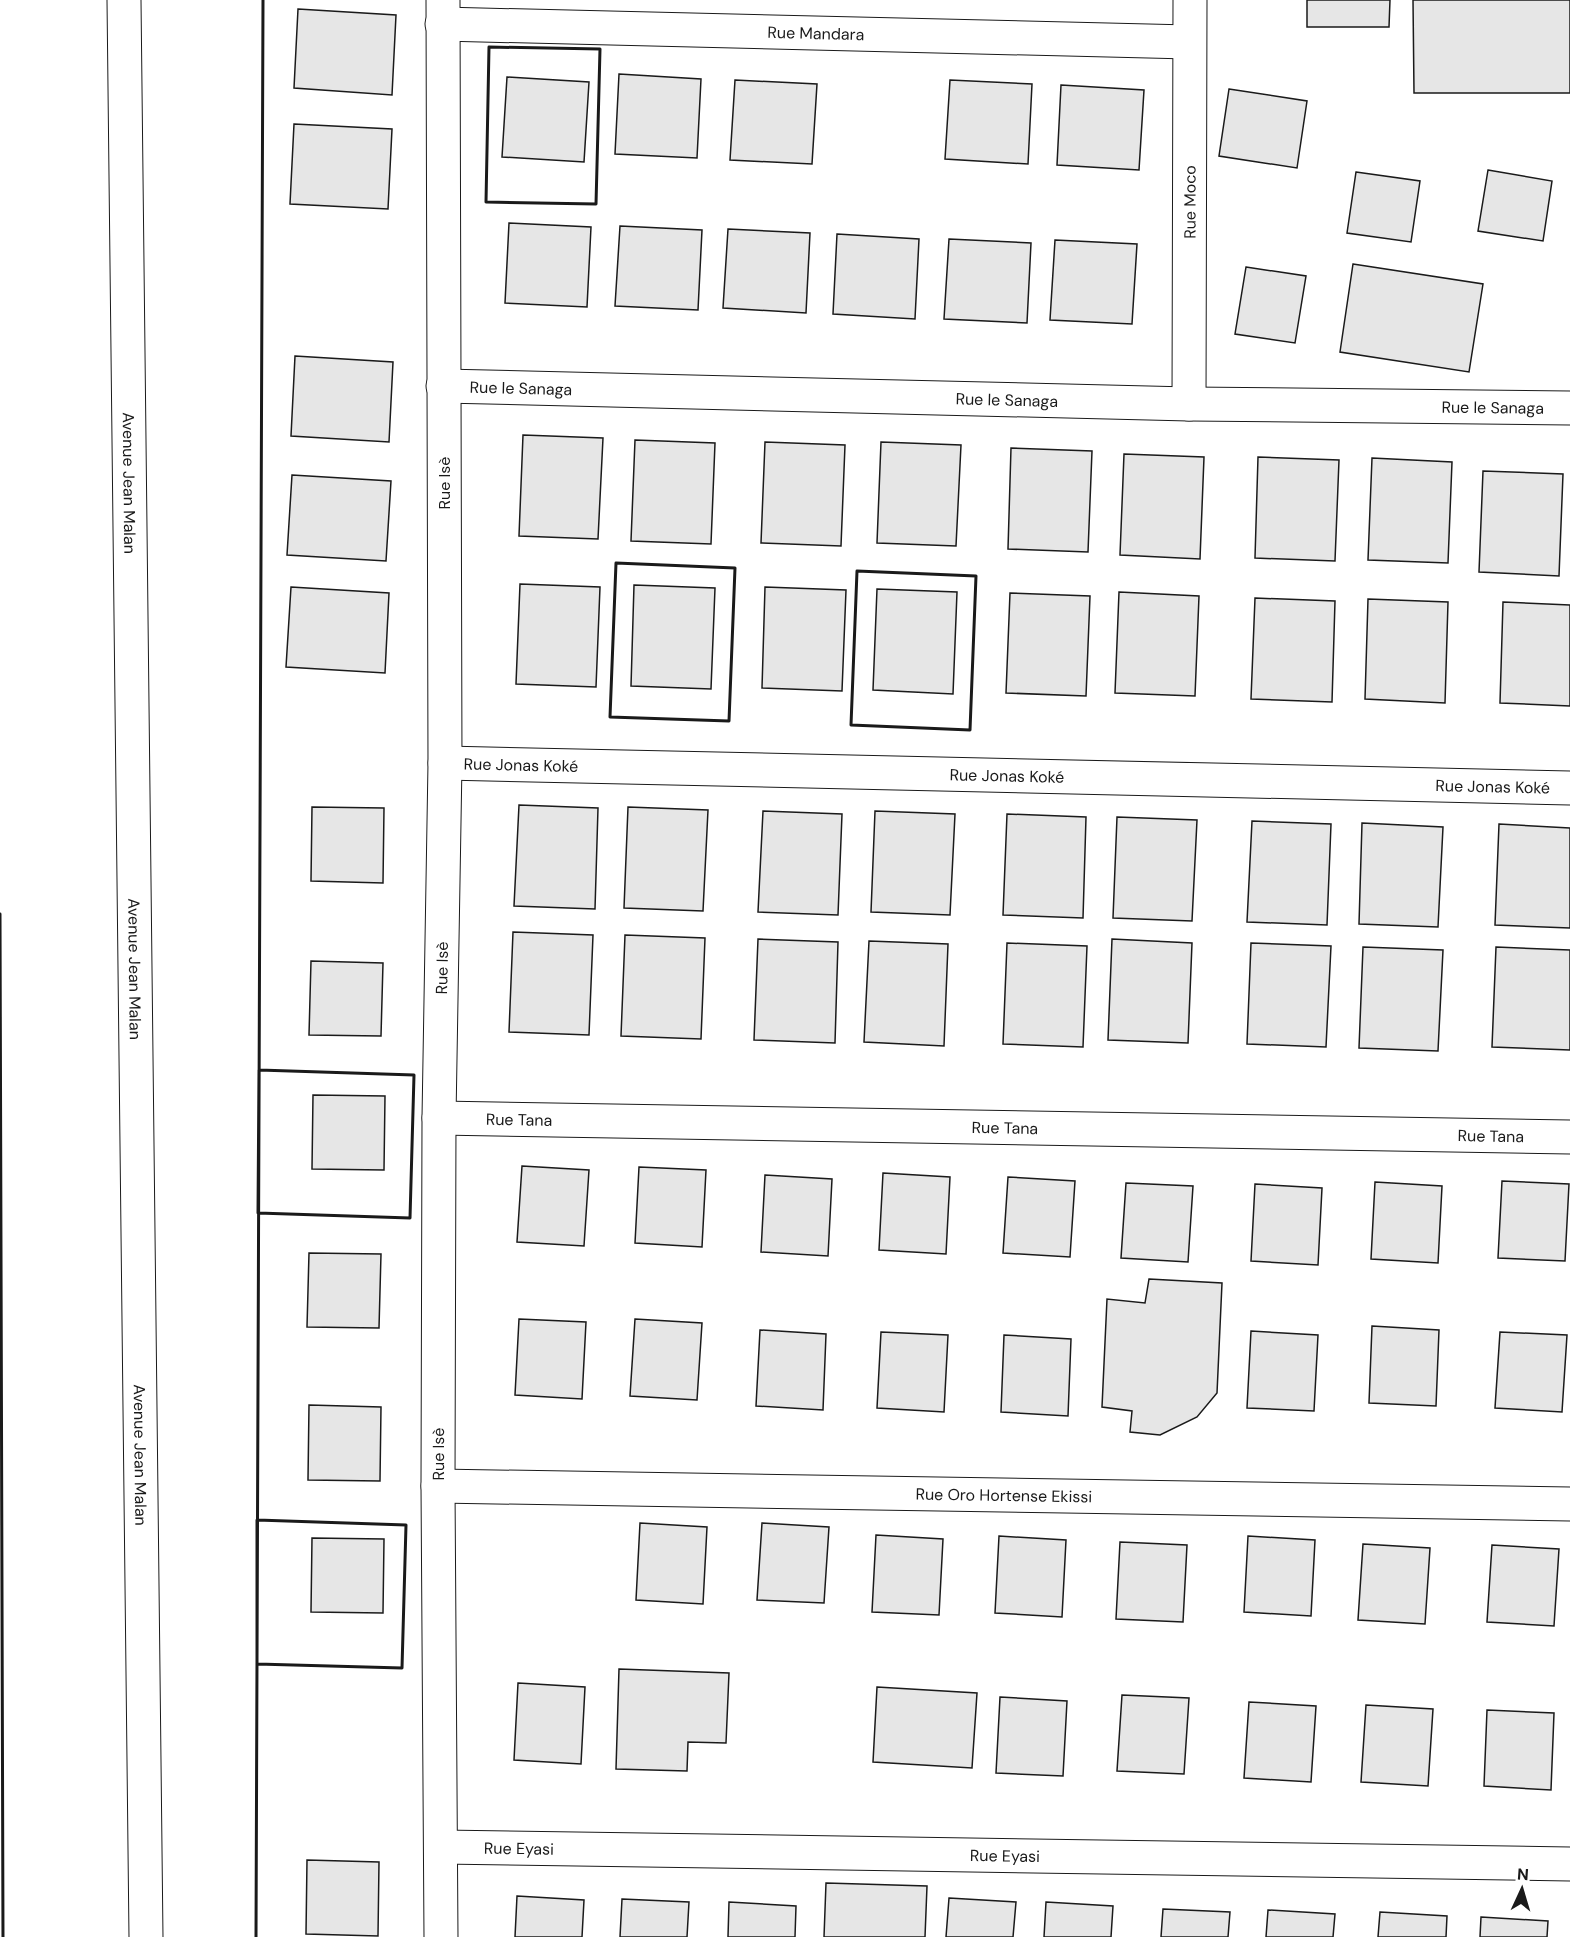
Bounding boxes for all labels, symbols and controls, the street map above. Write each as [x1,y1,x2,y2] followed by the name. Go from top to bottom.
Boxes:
[767,21,865,45] street label: Rue Mandara
[1179,165,1200,239] street label: Rue Moco
[469,376,572,400] street label: Rue le Sanaga
[955,388,1058,411] street label: Rue le Sanaga
[1441,396,1544,418] street label: Rue le Sanaga
[118,412,141,554] street label: Avenue Jean Malan
[434,457,455,509] street label: Rue Isè
[463,753,579,776] street label: Rue Jonas Koké
[949,764,1064,787] street label: Rue Jonas Koké
[1435,775,1550,798] street label: Rue Jonas Koké
[124,898,146,1040] street label: Avenue Jean Malan
[431,941,452,995] street label: Rue Isè
[486,1108,552,1130] street label: Rue Tana
[972,1116,1038,1139] street label: Rue Tana
[1457,1125,1524,1147] street label: Rue Tana
[129,1384,152,1526] street label: Avenue Jean Malan
[428,1428,449,1481] street label: Rue Isè
[915,1483,1092,1507] street label: Rue Oro Hortense Ekissi
[484,1837,554,1859] street label: Rue Eyasi
[970,1844,1040,1867] street label: Rue Eyasi
[1492,1859,1552,1919] north arrow
[1516,1864,1530,1885] text: N

